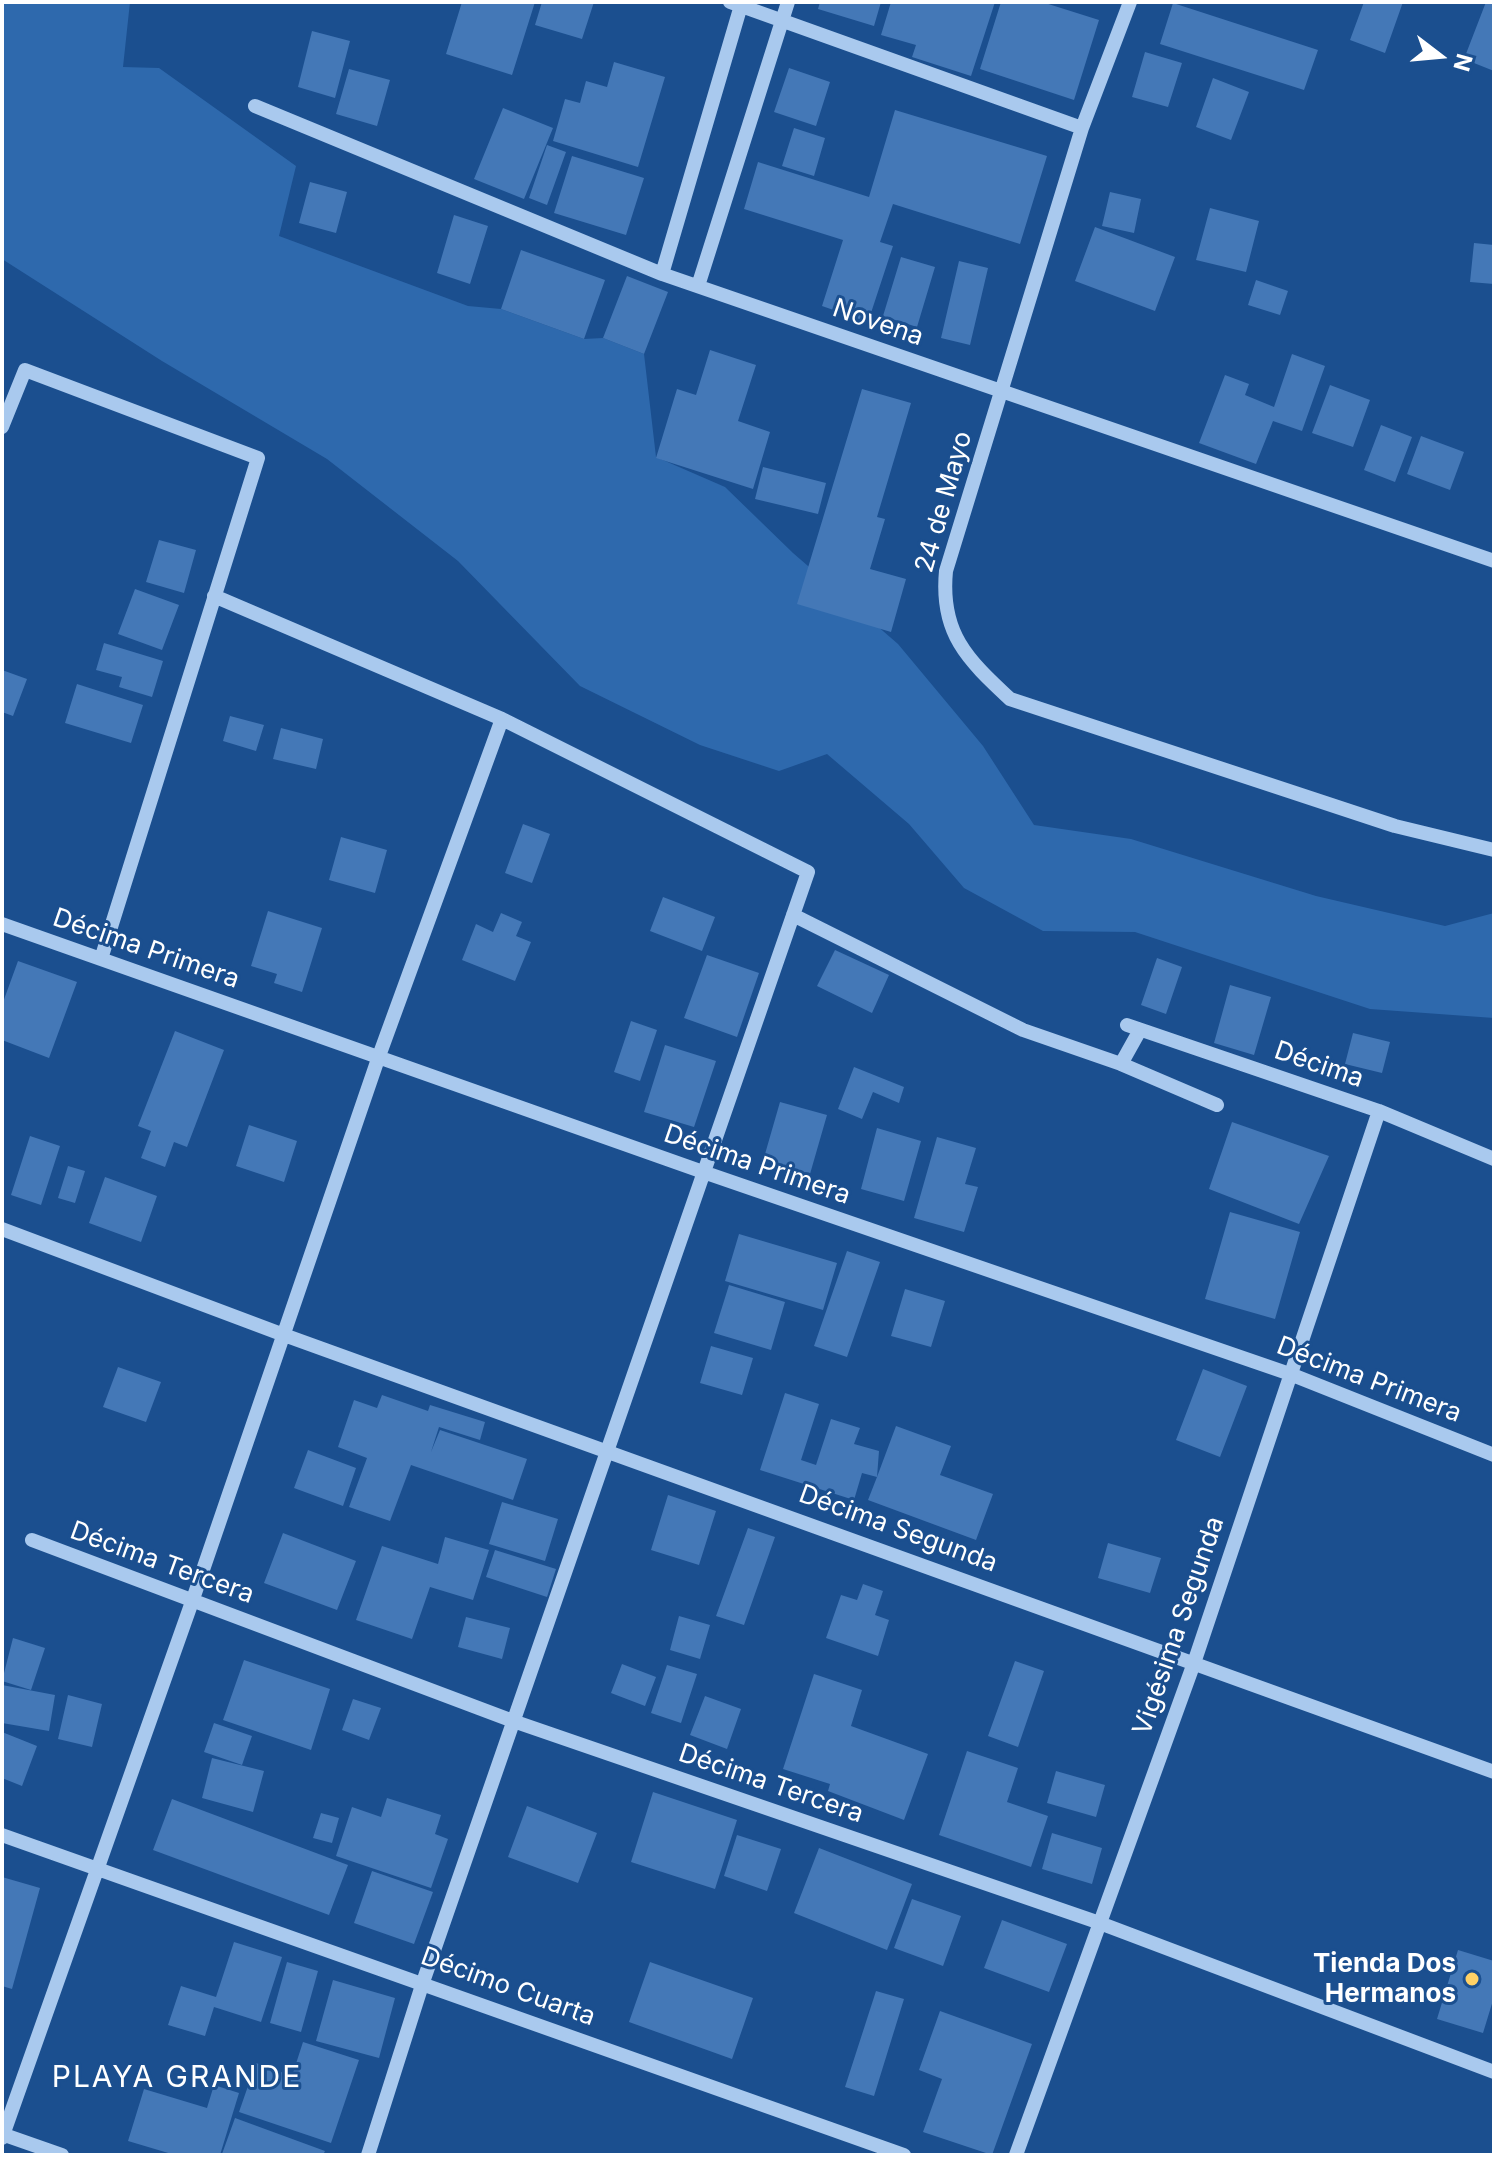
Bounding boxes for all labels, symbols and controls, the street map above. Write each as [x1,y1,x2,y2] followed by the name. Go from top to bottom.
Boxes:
[1400,16,1480,96] north arrow
[1448,51,1478,74] text: N
[829,293,927,353] street label: Novena
[909,428,979,576] street label: 24 de Mayo
[49,902,243,996] street label: Décima Primera
[1270,1035,1368,1095] street label: Décima
[660,1118,854,1212] street label: Décima Primera
[1272,1330,1466,1430] street label: Décima Primera
[795,1479,1001,1579] street label: Décima Segunda
[1127,1513,1231,1739] street label: Vigésima Segunda
[66,1515,258,1611] street label: Décima Tercera
[674,1738,868,1830] street label: Décima Tercera
[417,1941,599,2033] street label: Décimo Cuarta
[1313,1948,1456,2010] place label: Tienda Dos Hermanos
[1463,1970,1481,1988] marker: Tienda Dos Hermanos
[52,2060,302,2096] district label: PLAYA GRANDE

